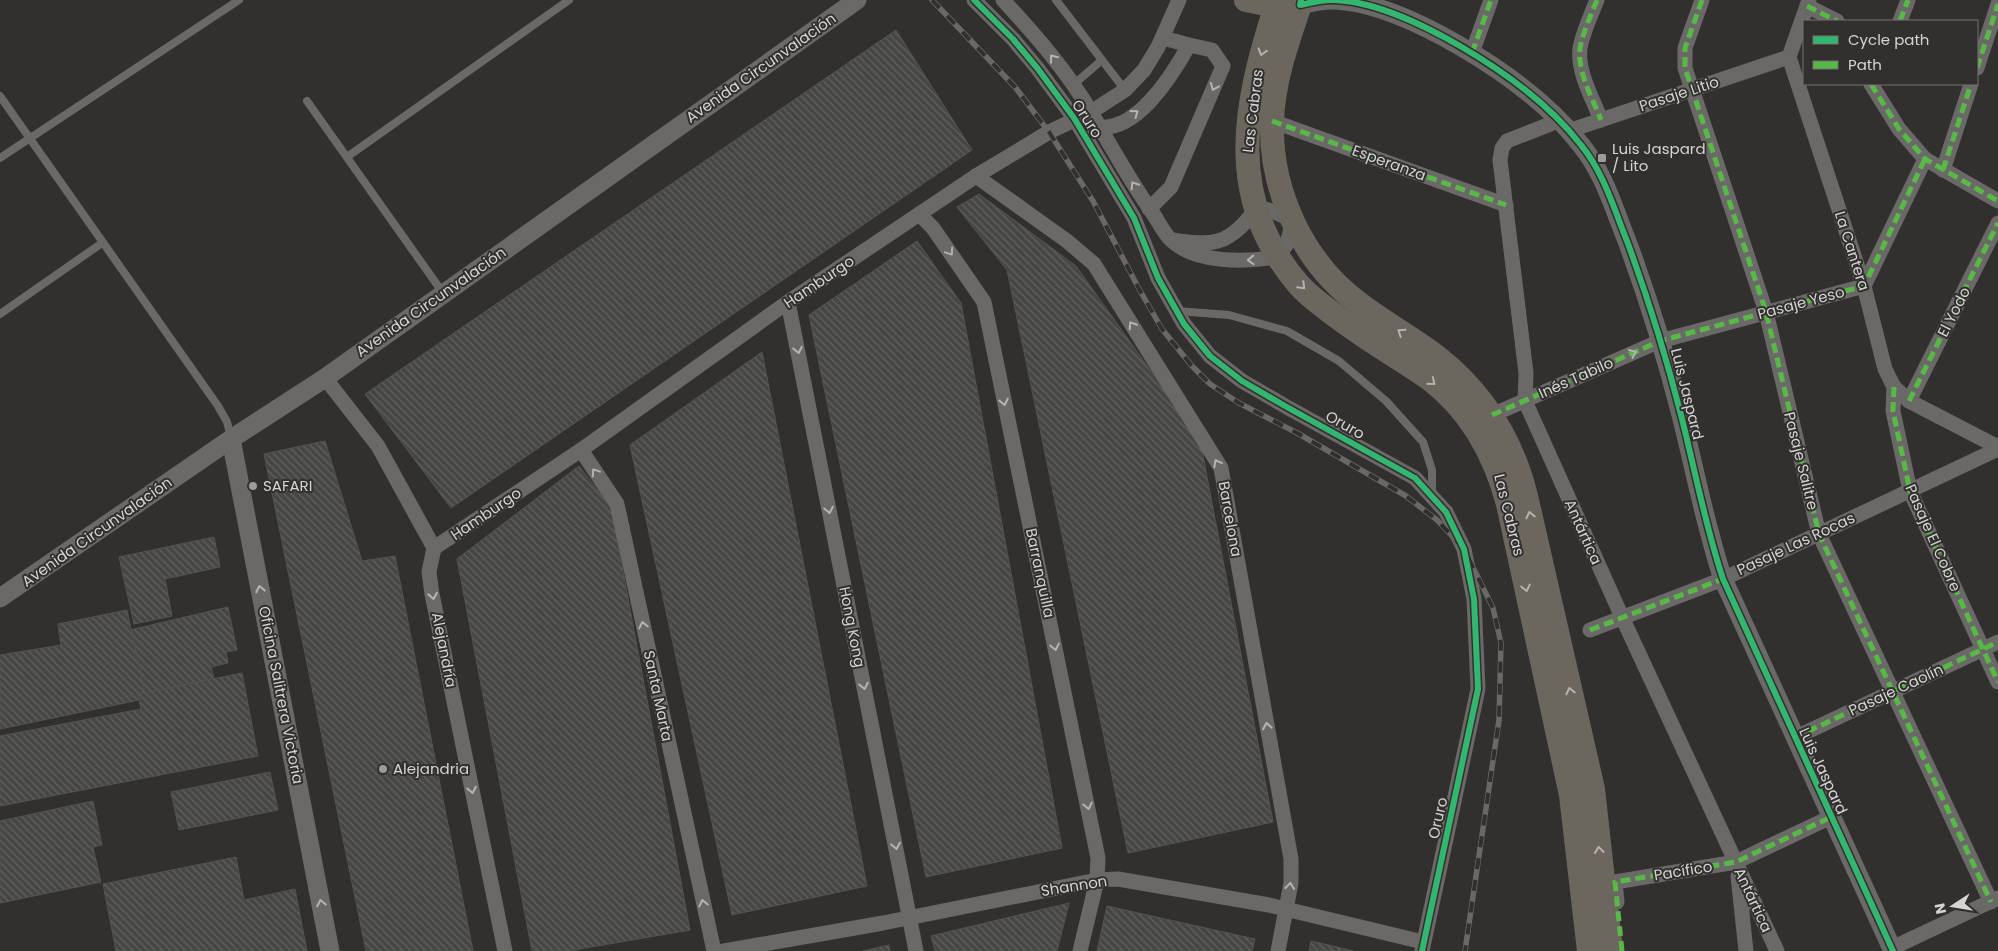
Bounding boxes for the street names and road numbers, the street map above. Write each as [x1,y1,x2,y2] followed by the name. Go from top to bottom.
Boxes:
[681,8,840,128] street label: Avenida Circunvalación
[1237,68,1268,154] street label: Las Cabras
[1636,71,1721,116] street label: Pasaje Litio
[1067,95,1108,142] street label: Oruro
[1349,139,1429,186] street label: Esperanza
[1830,208,1875,293] street label: La Cantera
[351,242,510,362] street label: Avenida Circunvalación
[779,250,858,313] street label: Hamburgo
[1755,281,1847,324] street label: Pasaje Yeso
[1932,283,1975,340] street label: El Yodo
[1666,346,1709,442] street label: Luis Jaspard
[1535,352,1617,403] street label: Inés Tabilo
[1322,405,1369,444] street label: Oruro
[1779,410,1824,512] street label: Pasaje Salitre
[17,472,176,592] street label: Avenida Circunvalación
[1489,472,1530,558] street label: Las Cabras
[1214,479,1247,558] street label: Barcelona
[1900,481,1967,595] street label: Pasaje El Cobre
[446,482,525,545] street label: Hamburgo
[1560,496,1607,568] street label: Antártica
[1733,507,1858,580] street label: Pasaje Las Rocas
[1021,526,1060,620] street label: Barranquilla
[834,585,871,669] street label: Hong Kong
[254,604,309,786] street label: Oficina Salitrera Victoria
[427,611,462,689] street label: Alejandría
[639,649,678,743] street label: Santa Marta
[1845,658,1947,721] street label: Pasaje Caolín
[1794,724,1853,818] street label: Luis Jaspard
[1423,795,1452,841] street label: Oruro
[1652,856,1714,885] street label: Pacífico
[1729,864,1778,936] street label: Antártica
[1039,870,1109,901] street label: Shannon

